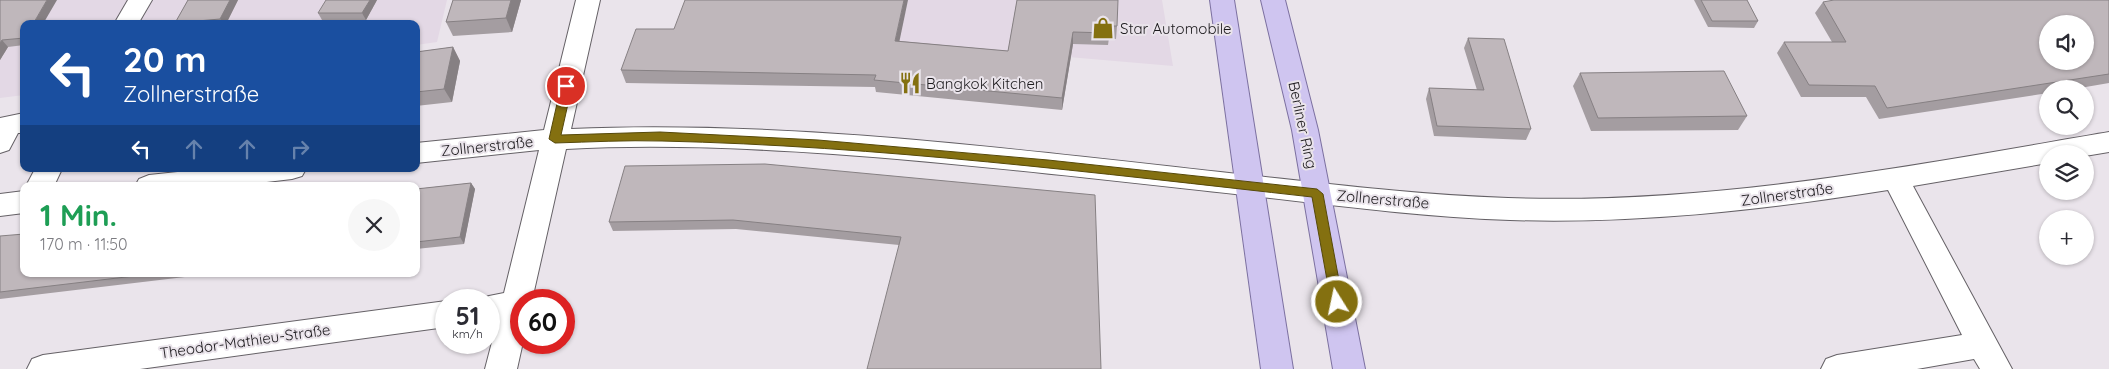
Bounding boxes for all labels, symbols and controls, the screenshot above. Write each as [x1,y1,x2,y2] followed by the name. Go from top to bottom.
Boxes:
[1090,15,1116,41] shop icon: Star Automobile
[2039,15,2094,265] map controls
[2039,15,2094,70] button: sound
[1120,19,1231,38] place label: Star Automobile
[123,37,206,81] text: 20 m
[40,40,105,105] icon: left
[545,65,587,107] pin
[897,70,923,96] restaurant icon: Bangkok Kitchen
[552,72,580,100] icon: arrive
[926,74,1044,93] place label: Bangkok Kitchen
[123,80,259,108] text: Zollnerstraße
[1284,80,1322,170] street label: Berliner Ring
[2039,80,2094,135] button: search
[440,132,534,160] street label: Zollnerstraße
[127,135,155,163] icon: left
[180,135,208,163] icon: ahead
[233,135,261,163] icon: ahead
[286,135,314,163] icon: right
[2039,145,2094,200] button: layers
[1740,178,1834,210] street label: Zollnerstraße
[1336,185,1430,213] street label: Zollnerstraße
[40,196,117,234] text: 1 Min.
[348,199,400,251] button: close
[2039,210,2094,265] button: +
[40,234,128,254] text: 170 m · 11:50
[1310,275,1362,327] position arrow
[510,289,575,354] speed limit sign: 60
[455,300,480,331] text: 51
[159,320,331,362] street label: Theodor-Mathieu-Straße
[452,326,483,341] text: km/h

